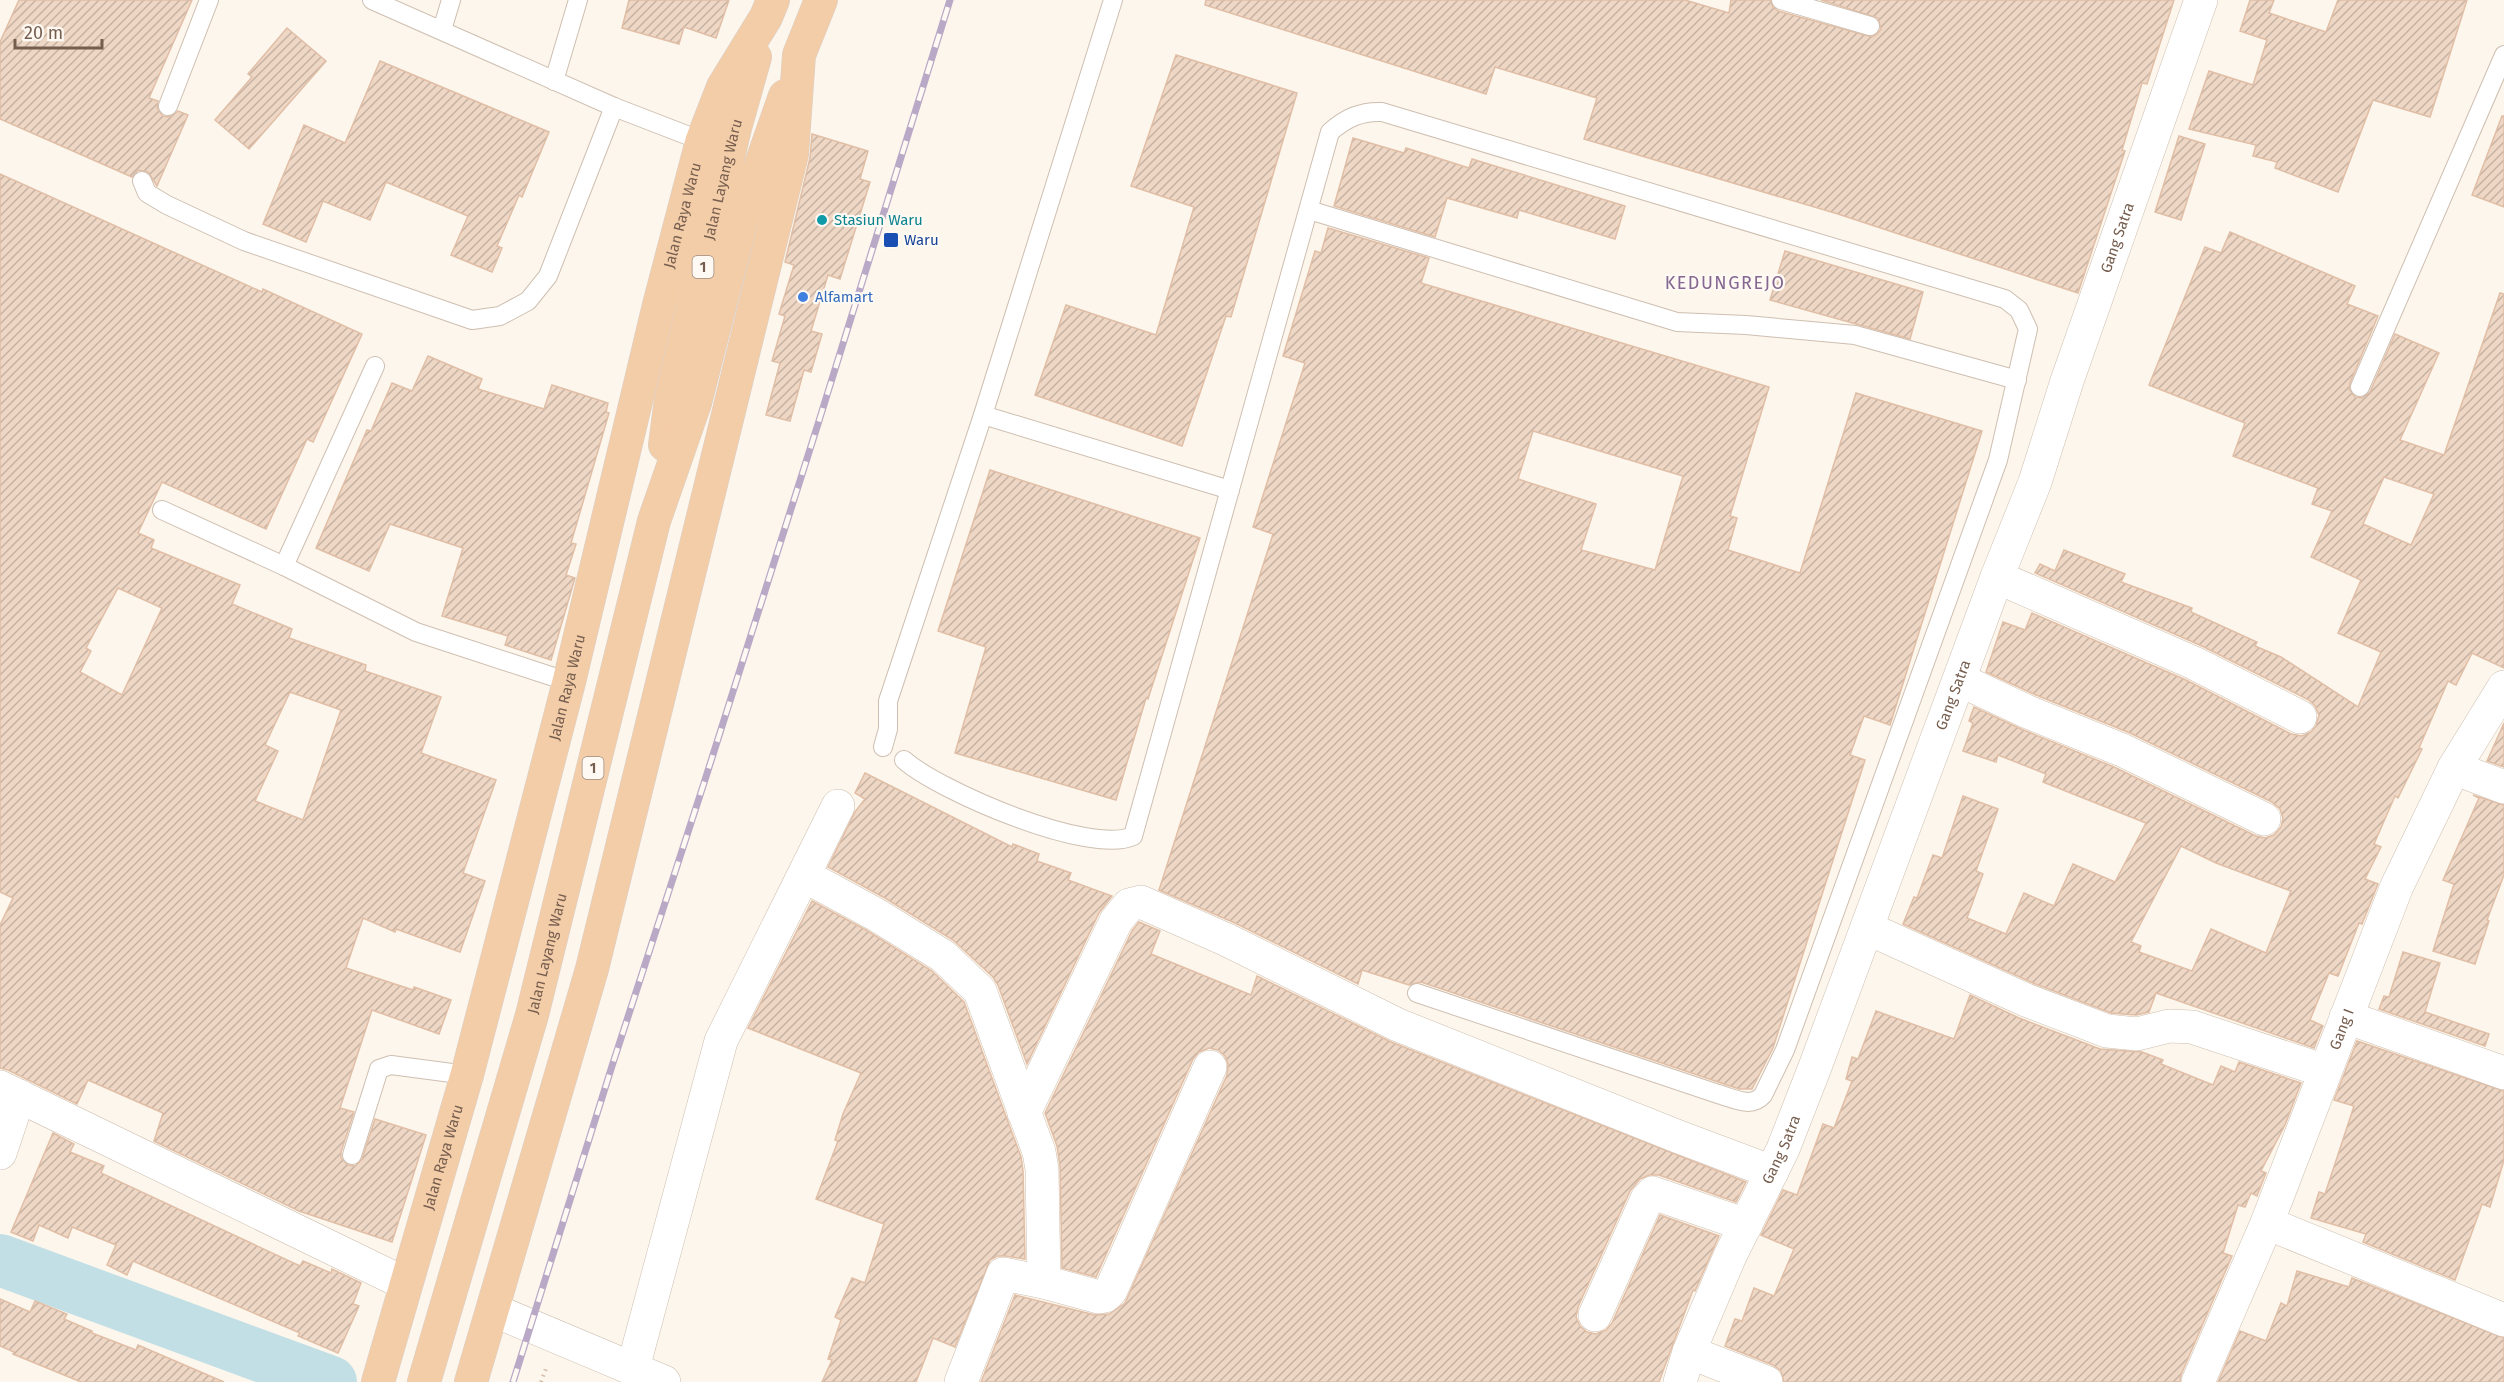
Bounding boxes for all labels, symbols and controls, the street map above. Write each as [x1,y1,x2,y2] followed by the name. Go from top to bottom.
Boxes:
[15,12,102,50] scale bar
[24,22,63,44] text: 20 m
[700,117,746,242] street label: Jalan Layang Waru
[660,160,705,270] street label: Jalan Raya Waru
[2097,200,2138,275] street label: Gang Satra
[834,211,923,229] place label: Stasiun Waru
[815,213,829,227] marker: Stasiun Waru
[882,231,900,249] marker: Waru
[904,231,939,249] place label: Waru
[692,256,714,278] road number: 1
[1665,272,1785,294] district label: KEDUNGREJO
[815,288,874,306] place label: Alfamart
[796,290,810,304] marker: Alfamart
[545,633,589,742] street label: Jalan Raya Waru
[1932,657,1974,733] street label: Gang Satra
[582,757,604,779] road number: 1
[524,891,571,1016] street label: Jalan Layang Waru
[2326,1006,2358,1052] street label: Gang I
[419,1103,467,1212] street label: Jalan Raya Waru
[1758,1113,1804,1187] street label: Gang Satra

